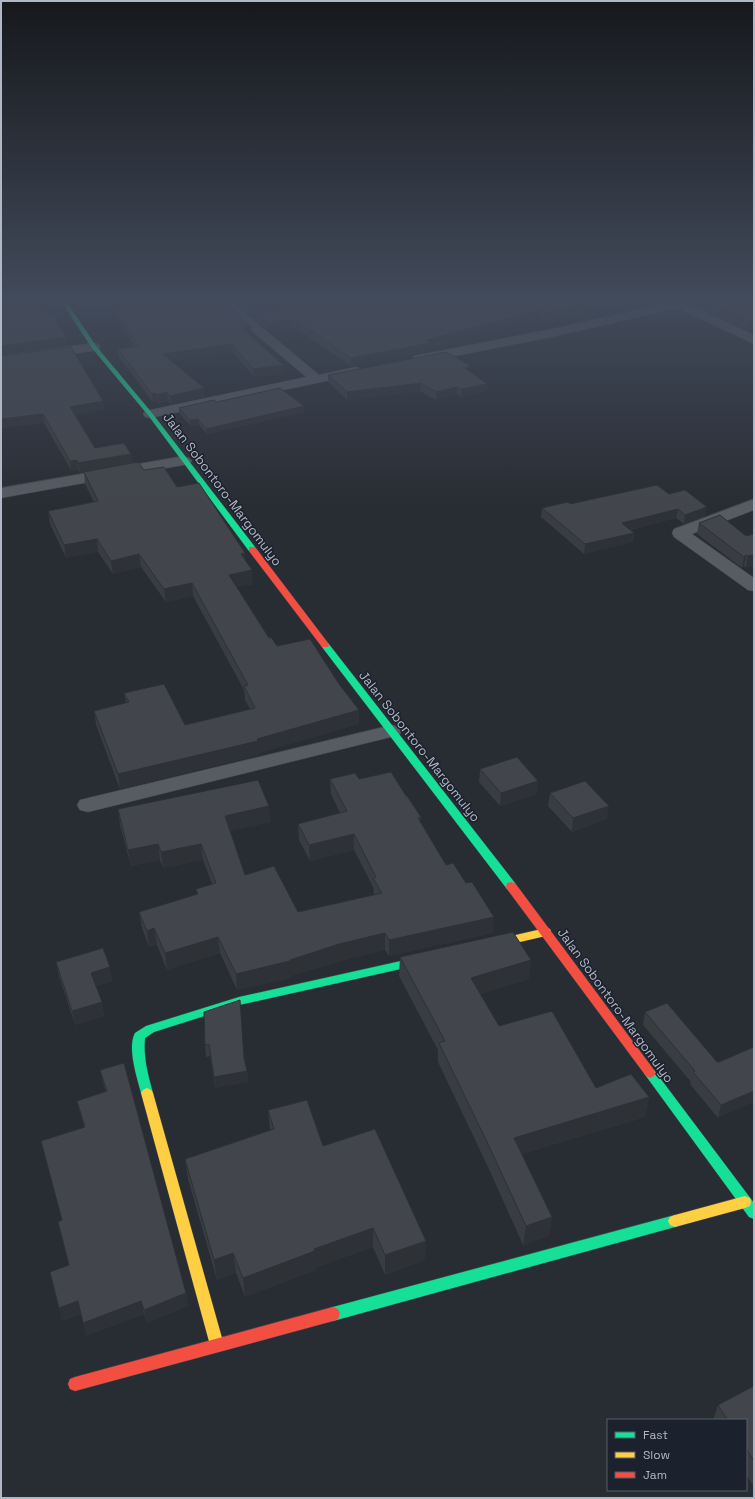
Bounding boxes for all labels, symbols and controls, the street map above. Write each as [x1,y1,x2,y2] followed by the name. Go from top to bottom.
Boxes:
[159,409,286,569] street label: Jalan Sobontoro-Margomulyo
[355,667,484,825] street label: Jalan Sobontoro-Margomulyo
[554,924,678,1086] street label: Jalan Sobontoro-Margomulyo
[607,1419,747,1491] legend
[643,1427,668,1443] text: Fast
[643,1447,670,1463] text: Slow
[643,1467,667,1483] text: Jam

